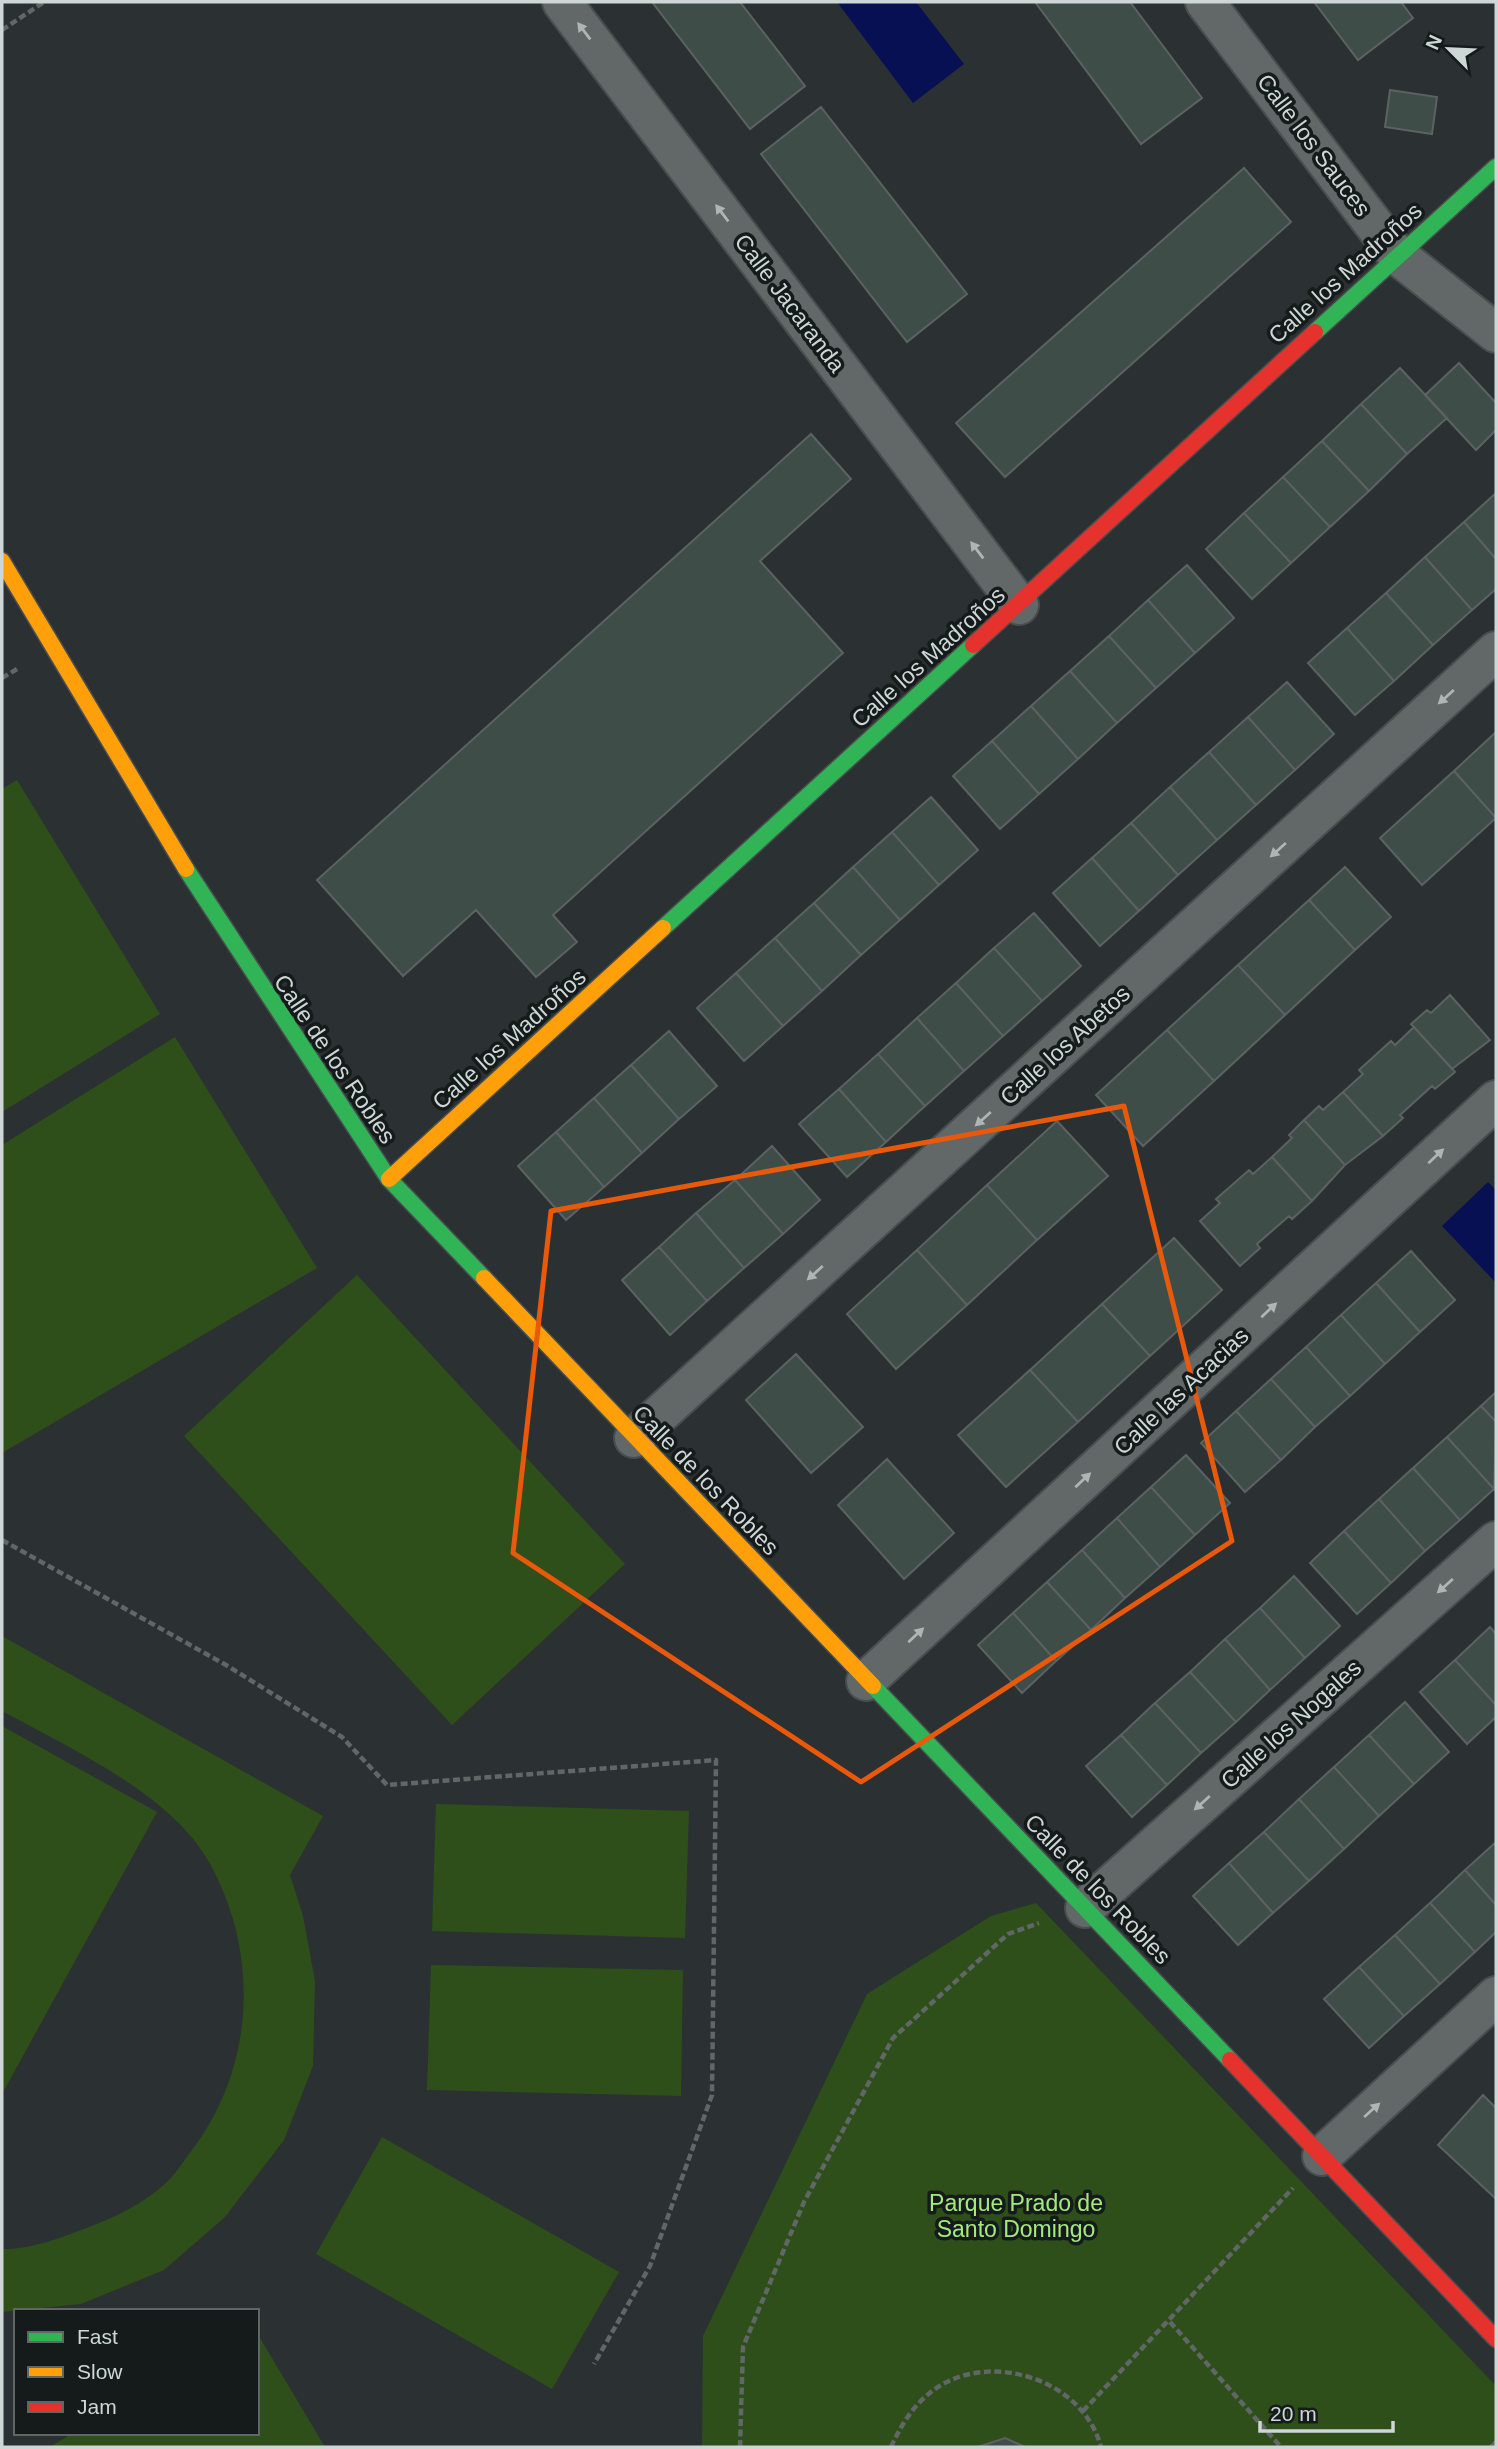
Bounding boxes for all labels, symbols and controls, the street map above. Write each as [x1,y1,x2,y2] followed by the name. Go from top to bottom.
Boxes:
[1414,14,1484,84] north arrow
[578,22,592,40] one-way arrow
[1422,32,1446,53] text: N
[1252,69,1376,221] street label: Calle los Sauces
[1263,197,1427,349] street label: Calle los Madroños
[714,204,729,222] one-way arrow
[730,229,851,377] street label: Calle Jacaranda
[971,541,985,559] one-way arrow
[846,581,1010,733] street label: Calle los Madroños
[1437,689,1455,705] one-way arrow
[1270,842,1287,858] one-way arrow
[427,963,591,1115] street label: Calle los Madroños
[269,970,401,1148] street label: Calle de los Robles
[995,980,1135,1110] street label: Calle los Abetos
[975,1111,992,1127] one-way arrow
[1427,1148,1444,1164] one-way arrow
[807,1264,824,1280] one-way arrow
[1260,1302,1277,1318] one-way arrow
[1109,1322,1253,1460] street label: Calle las Acacias
[628,1400,784,1560] street label: Calle de los Robles
[1074,1473,1091,1489] one-way arrow
[1436,1578,1454,1594] one-way arrow
[907,1627,924,1643] one-way arrow
[1216,1654,1366,1794] street label: Calle los Nogales
[1194,1795,1211,1810] one-way arrow
[1020,1809,1176,1969] street label: Calle de los Robles
[1363,2102,1381,2118] one-way arrow
[929,2190,1103,2242] park label: Parque Prado de Santo Domingo
[14,2309,259,2435] legend
[77,2325,118,2348] text: Fast
[77,2360,123,2383] text: Slow
[1260,2390,1393,2434] scale bar
[77,2395,117,2418] text: Jam
[1270,2402,1317,2425] text: 20 m

